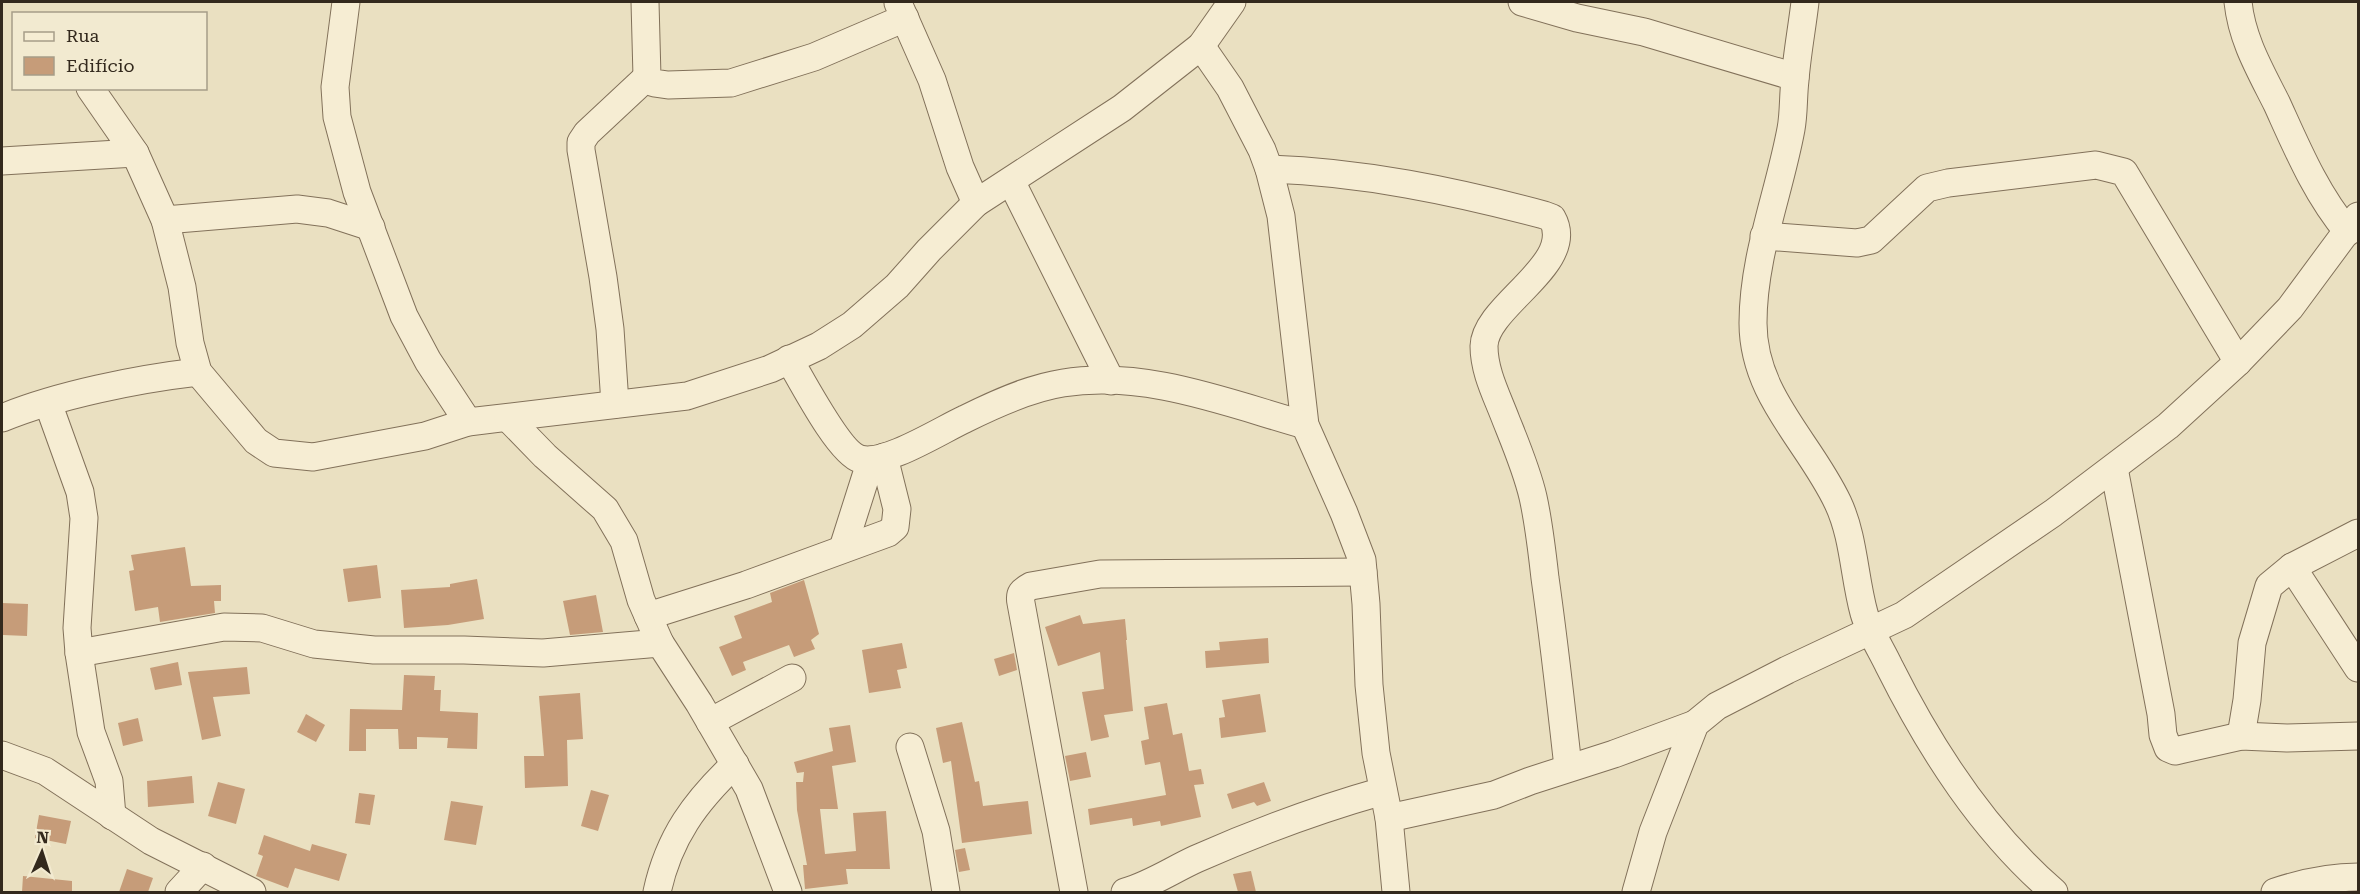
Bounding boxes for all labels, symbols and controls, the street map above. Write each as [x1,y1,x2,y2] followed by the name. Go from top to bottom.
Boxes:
[12,12,207,90] legend
[66,25,99,46] text: Rua
[66,55,134,76] text: Edifício
[12,822,72,882] north arrow
[36,828,49,847] text: N

